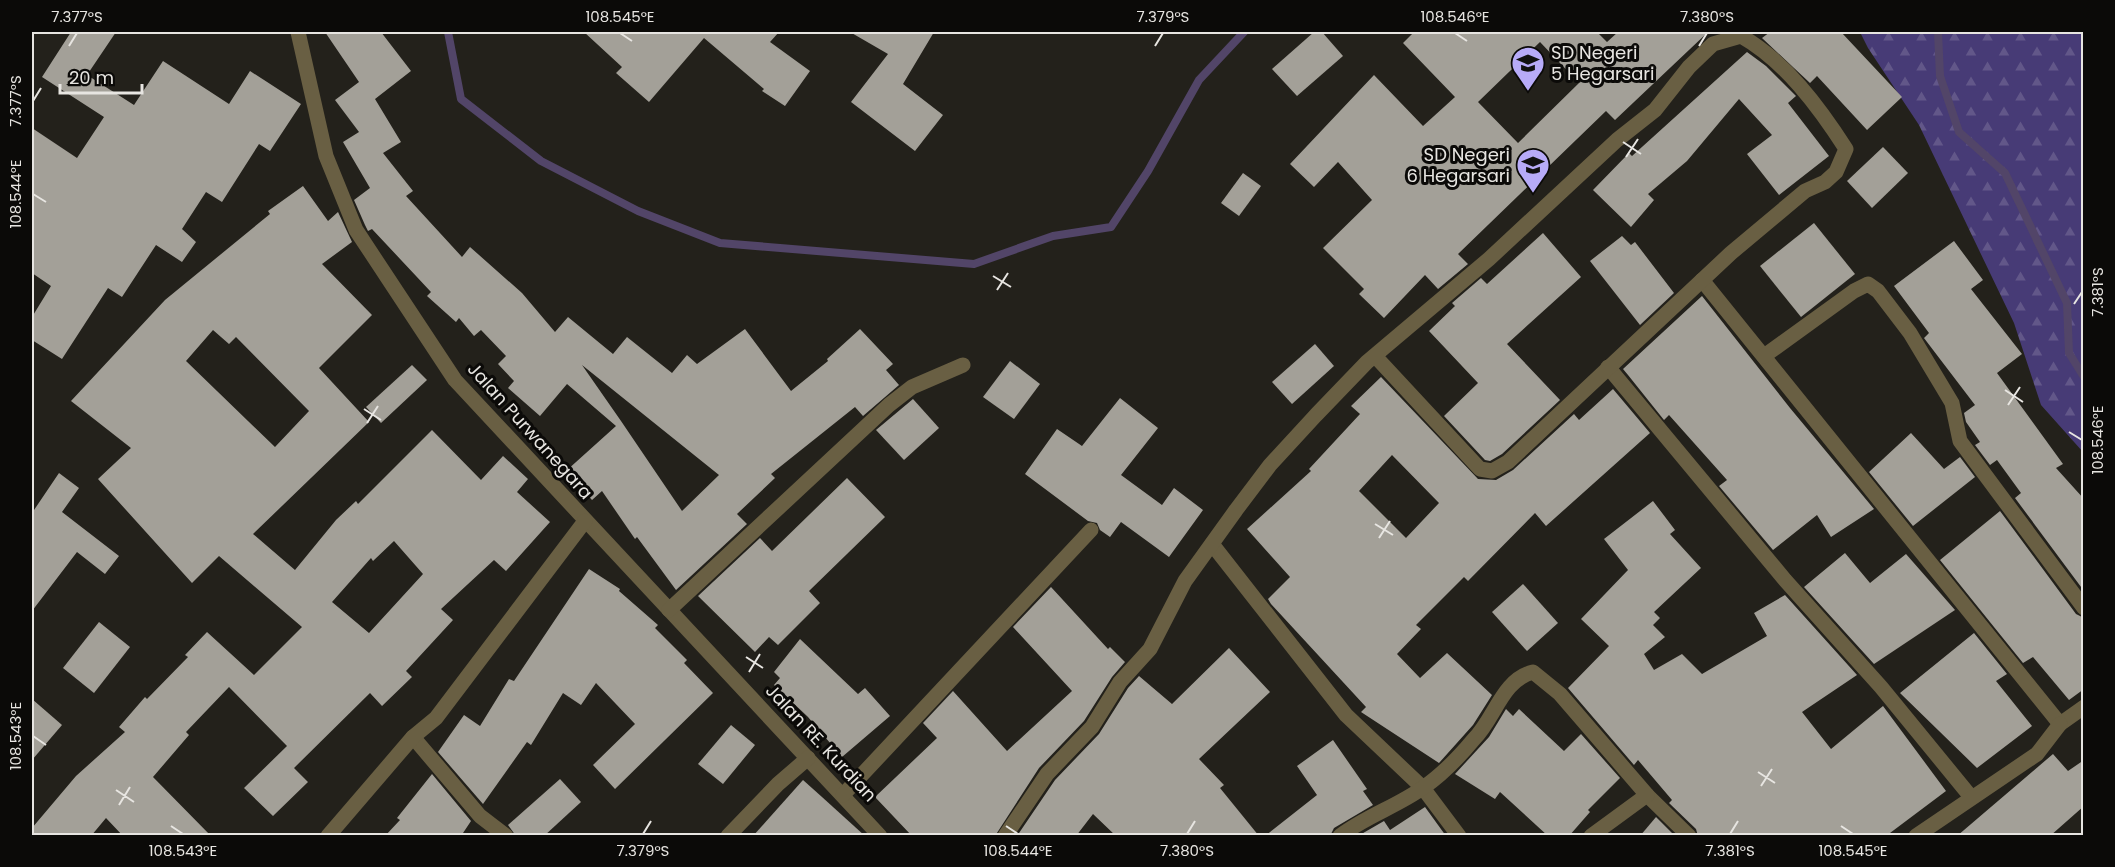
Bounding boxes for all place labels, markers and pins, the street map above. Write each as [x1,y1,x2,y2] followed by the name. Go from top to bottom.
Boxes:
[1551,40,1654,86] place label: SD Negeri 5 Hegarsari
[1510,45,1546,92] school or university icon: SD Negeri 5 Hegarsari
[1406,142,1510,188] place label: SD Negeri 6 Hegarsari
[1515,147,1551,194] school or university icon: SD Negeri 6 Hegarsari

